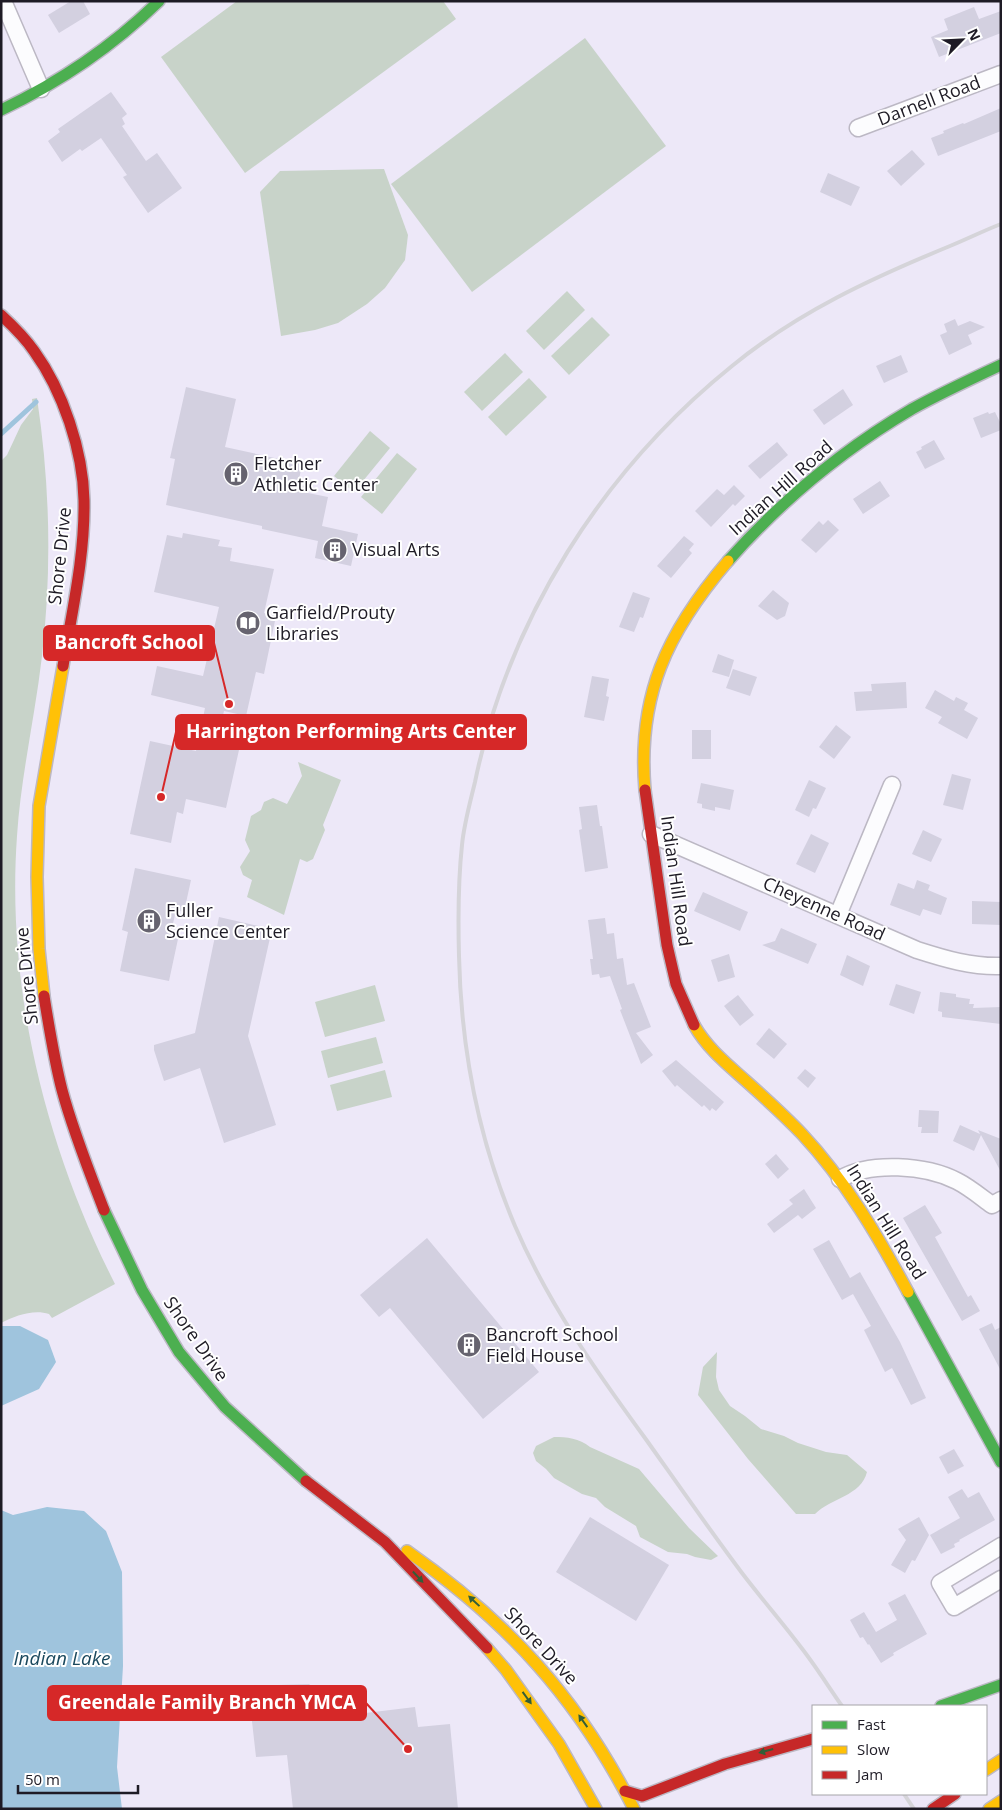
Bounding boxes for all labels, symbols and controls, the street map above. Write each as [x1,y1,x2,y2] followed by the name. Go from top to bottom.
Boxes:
[937,15,987,65] north arrow
[963,25,985,44] text: N
[874,69,983,131] street label: Darnell Road
[723,434,837,540] street label: Indian Hill Road
[254,451,379,496] place label: Fletcher Athletic Center
[223,461,249,487] building icon: Fletcher Athletic Center
[42,506,76,606] street label: Shore Drive
[322,537,348,563] building icon: Visual Arts
[352,537,440,561] place label: Visual Arts
[266,600,396,645] place label: Garfield/Prouty Libraries
[235,610,261,636] library icon: Garfield/Prouty Libraries
[44,626,214,660] callout: Bancroft School
[54,629,204,655] text: Bancroft School
[176,715,526,749] callout: Harrington Performing Arts Center
[186,718,516,744] text: Harrington Performing Arts Center
[656,814,698,948] street label: Indian Hill Road
[759,870,889,946] street label: Cheyenne Road
[166,898,291,943] place label: Fuller Science Center
[136,908,162,934] building icon: Fuller Science Center
[9,926,43,1026] street label: Shore Drive
[842,1159,932,1284] street label: Indian Hill Road
[159,1291,235,1385] street label: Shore Drive
[486,1322,618,1367] place label: Bancroft School Field House
[456,1332,482,1358] building icon: Bancroft School Field House
[412,1571,424,1583] one-way arrow
[468,1595,480,1607] one-way arrow
[500,1601,584,1689] street label: Shore Drive
[13,1645,111,1671] water label: Indian Lake
[48,1686,366,1720] callout: Greendale Family Branch YMCA
[58,1689,357,1715] text: Greendale Family Branch YMCA
[522,1691,532,1705] one-way arrow
[812,1705,987,1795] legend
[578,1714,587,1728] one-way arrow
[857,1714,886,1734] text: Fast
[857,1739,890,1759] text: Slow
[758,1748,773,1756] one-way arrow
[18,1762,138,1794] scale bar
[855,1764,883,1784] text: Jam
[25,1769,60,1789] text: 50 m

